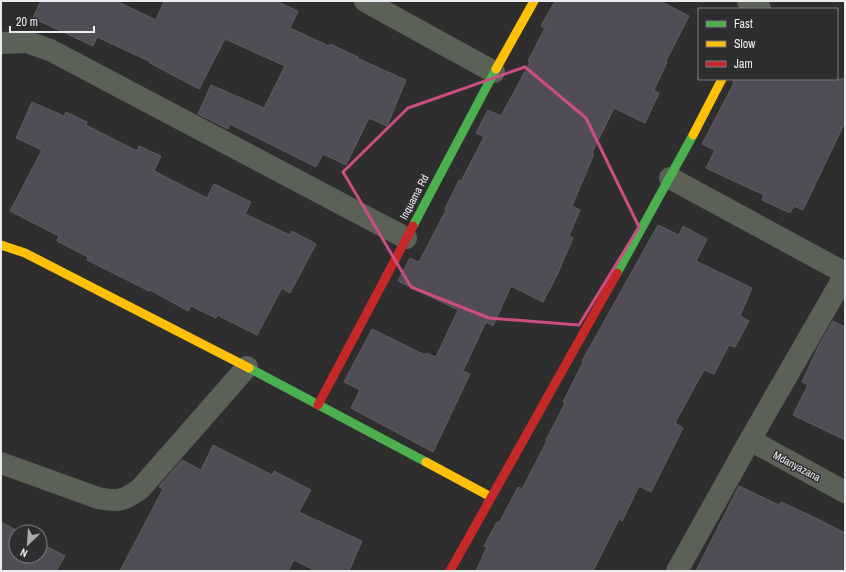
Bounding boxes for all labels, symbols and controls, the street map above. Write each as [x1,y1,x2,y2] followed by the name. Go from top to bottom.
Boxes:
[10,8,94,34] scale bar
[698,8,838,80] legend
[16,14,38,30] text: 20 m
[734,16,753,32] text: Fast
[734,36,756,52] text: Slow
[734,56,753,72] text: Jam
[396,172,432,222] street label: Inquama Rd
[771,448,823,484] street label: Mdanyazana
[8,524,48,564] north arrow
[18,545,30,561] text: N

